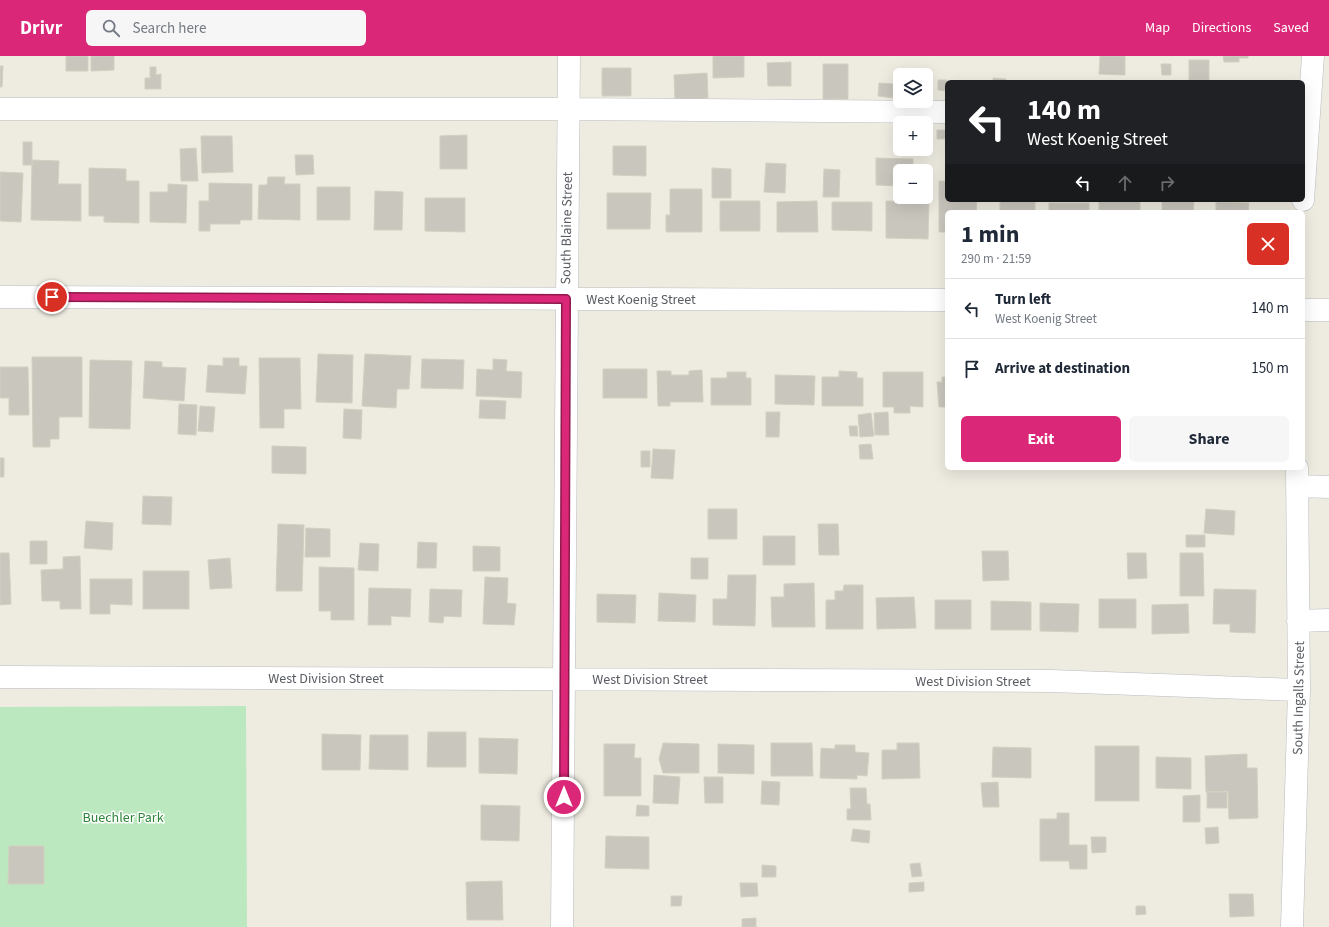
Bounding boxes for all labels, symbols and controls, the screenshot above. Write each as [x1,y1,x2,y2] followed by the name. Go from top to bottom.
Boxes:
[86,10,366,46] search box
[20,15,62,42] text: Drivr
[100,17,122,39] icon: search
[132,18,206,39] text: Search here
[1145,18,1170,38] text: Map
[1192,18,1251,38] text: Directions
[1273,18,1309,38] text: Saved
[893,68,933,204] map controls
[893,68,933,108] button: layers
[1027,90,1101,130] text: 140 m
[961,96,1013,148] icon: left
[893,116,933,156] button: +
[1027,127,1168,152] text: West Koenig Street
[893,164,933,204] button: −
[556,171,578,284] street label: South Blaine Street
[1072,172,1094,194] icon: left
[1114,172,1136,194] icon: ahead
[1156,172,1178,194] icon: right
[961,217,1019,252] text: 1 min
[1247,223,1289,265] button: close
[961,250,1031,268] text: 290 m · 21:59
[35,280,69,314] pin
[41,286,63,308] icon: arrive
[995,289,1051,310] text: Turn left
[586,290,696,310] street label: West Koenig Street
[961,298,983,320] icon: left
[1251,298,1289,319] text: 140 m
[995,310,1097,328] text: West Koenig Street
[961,358,983,380] icon: arrive
[995,358,1130,379] text: Arrive at destination
[1251,358,1289,379] text: 150 m
[961,416,1121,462] button: Exit
[1129,416,1289,462] button: Share
[1288,641,1310,755] street label: South Ingalls Street
[268,669,384,689] street label: West Division Street
[592,670,708,690] street label: West Division Street
[915,672,1031,692] street label: West Division Street
[543,776,585,818] position arrow
[82,808,164,828] park label: Buechler Park

